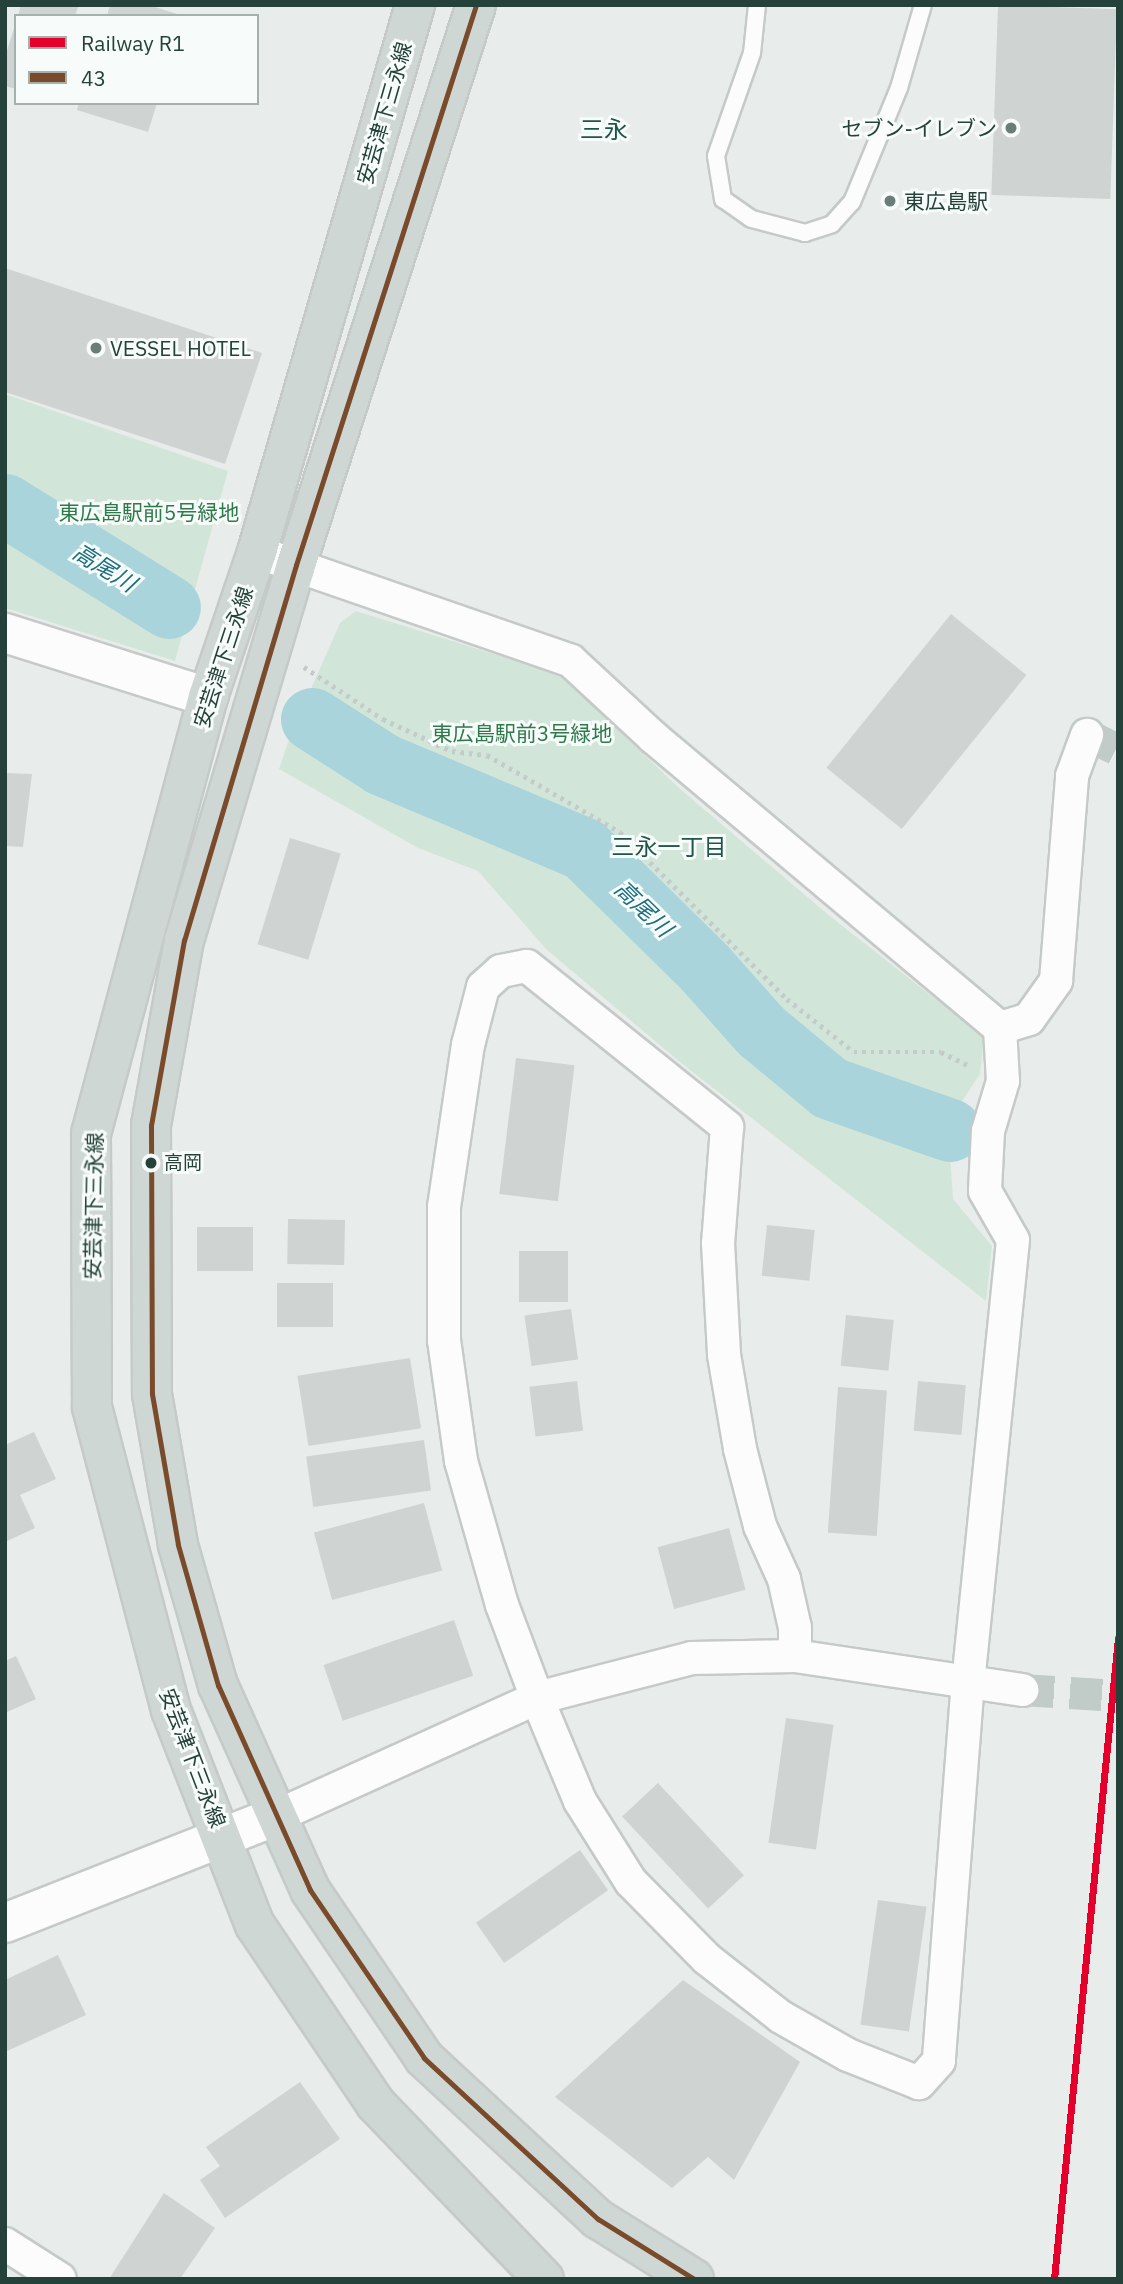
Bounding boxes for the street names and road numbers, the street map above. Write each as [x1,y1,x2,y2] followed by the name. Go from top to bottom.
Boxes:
[352,39,416,187] street label: 安芸津下三永線
[188,583,258,731] street label: 安芸津下三永線
[79,1132,107,1280] street label: 安芸津下三永線
[155,1685,231,1831] street label: 安芸津下三永線

